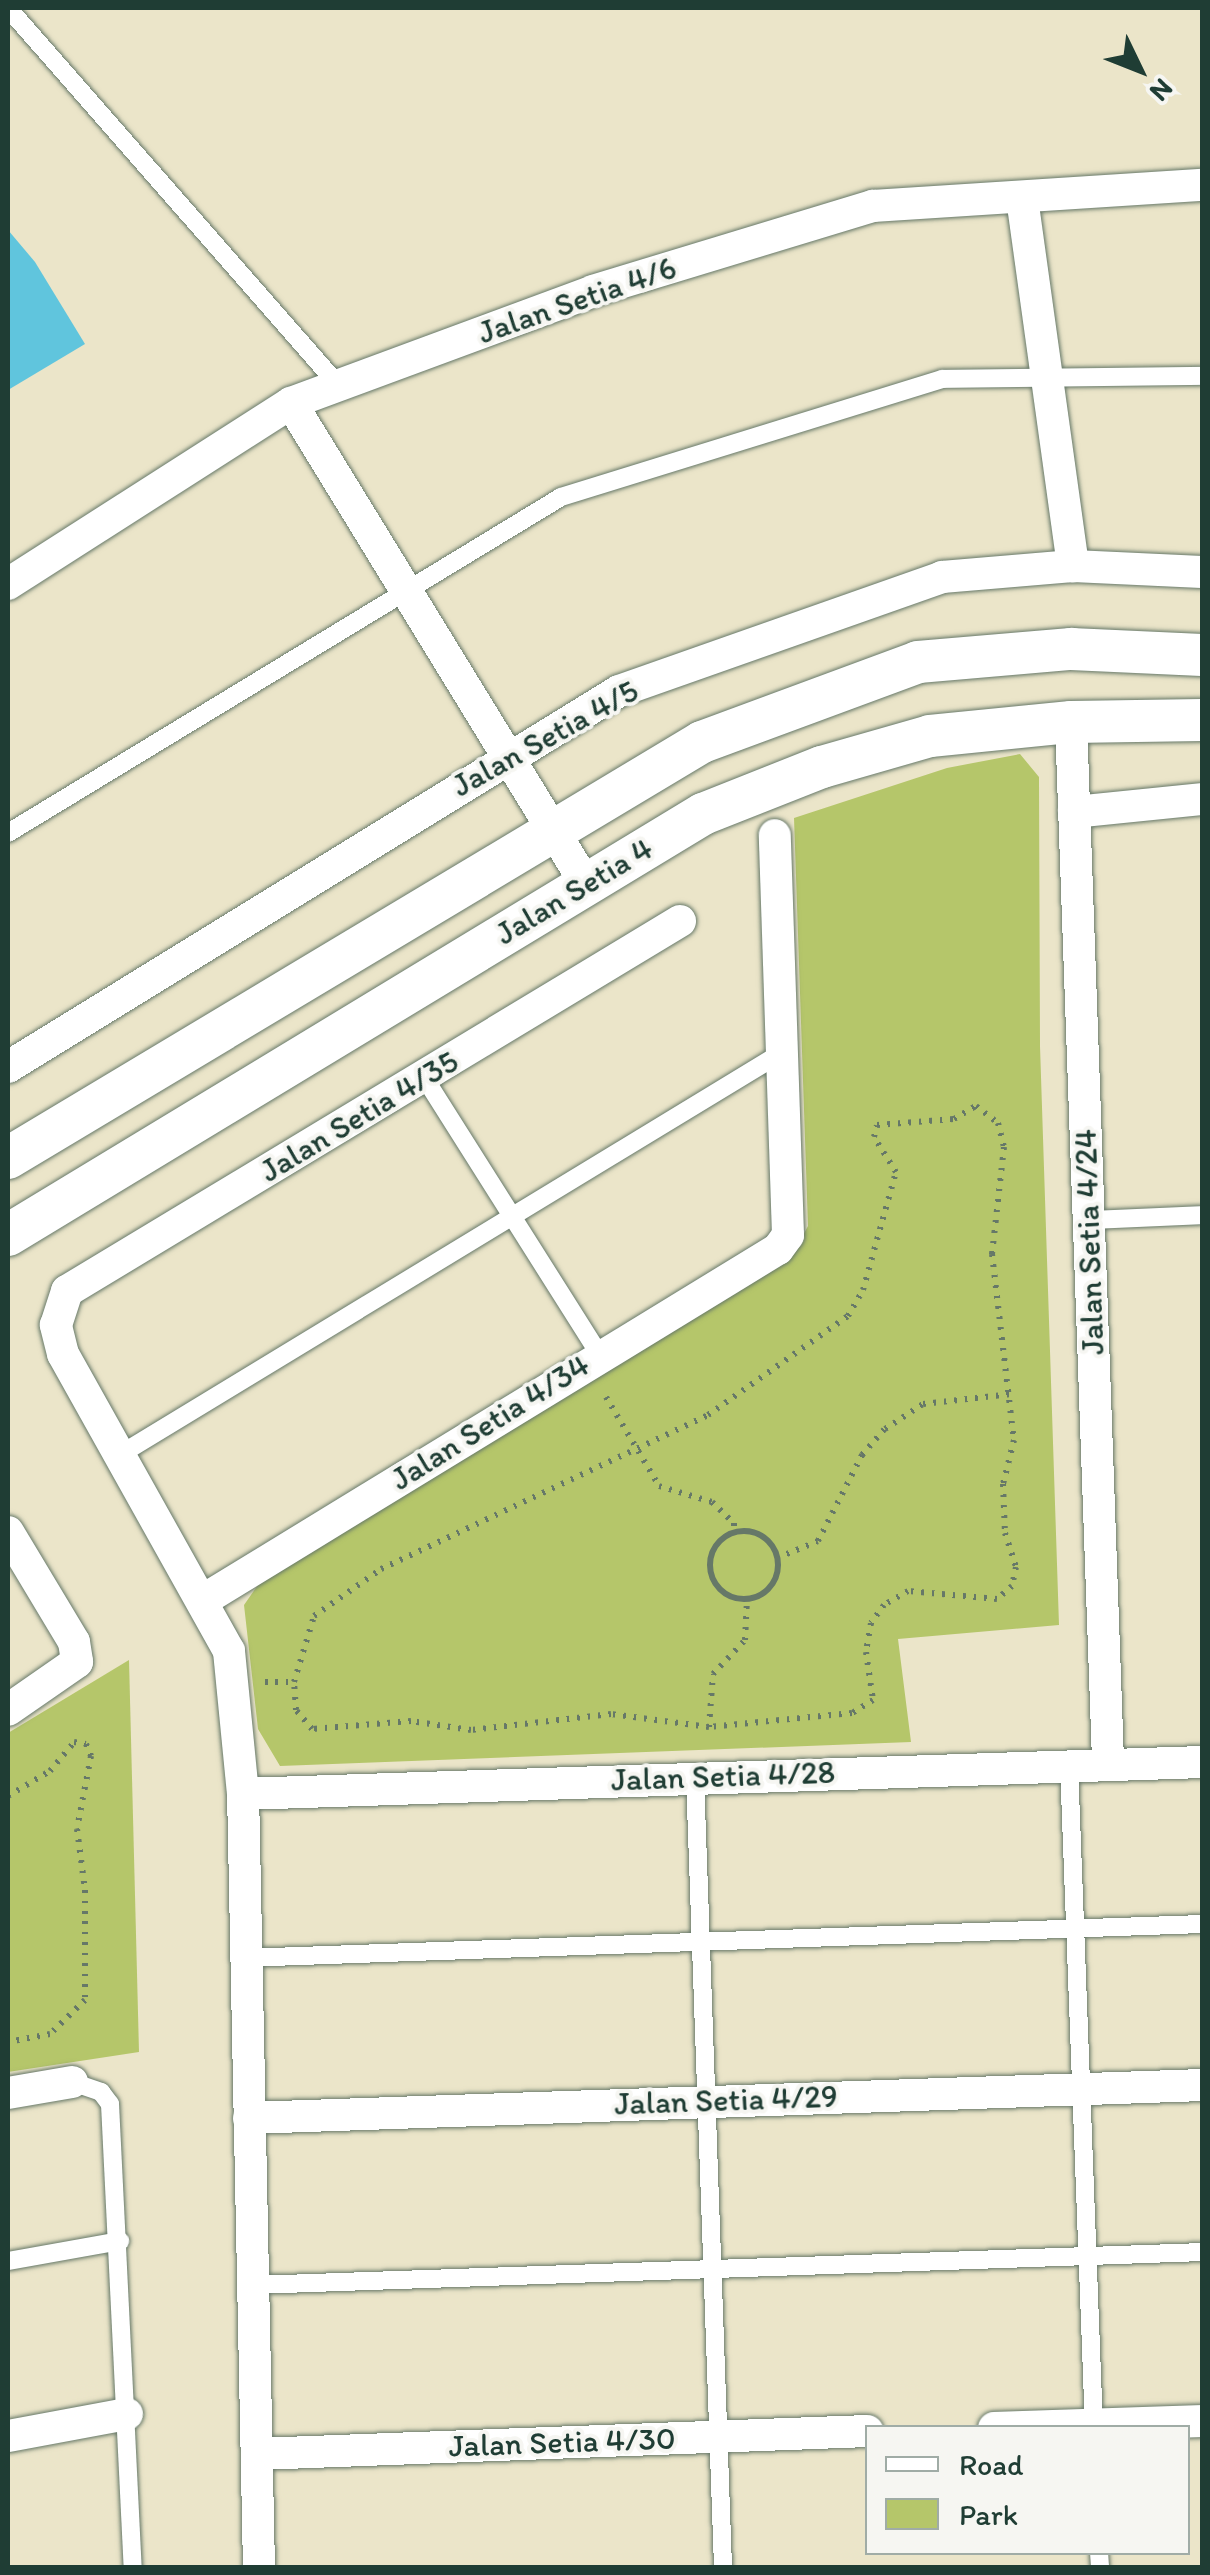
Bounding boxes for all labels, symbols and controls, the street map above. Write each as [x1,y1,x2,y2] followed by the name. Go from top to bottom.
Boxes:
[1090,20,1190,120] north arrow
[1143,72,1181,109] text: N
[473,248,681,352] street label: Jalan Setia 4/6
[445,671,645,805] street label: Jalan Setia 4/5
[488,829,660,953] street label: Jalan Setia 4
[253,1042,465,1190] street label: Jalan Setia 4/35
[1066,1128,1112,1356] street label: Jalan Setia 4/24
[383,1345,597,1499] street label: Jalan Setia 4/34
[610,1753,836,1799] street label: Jalan Setia 4/28
[613,2077,839,2123] street label: Jalan Setia 4/29
[447,2419,677,2465] street label: Jalan Setia 4/30
[865,2425,1190,2555] legend
[959,2446,1024,2483] text: Road
[959,2496,1018,2533] text: Park

